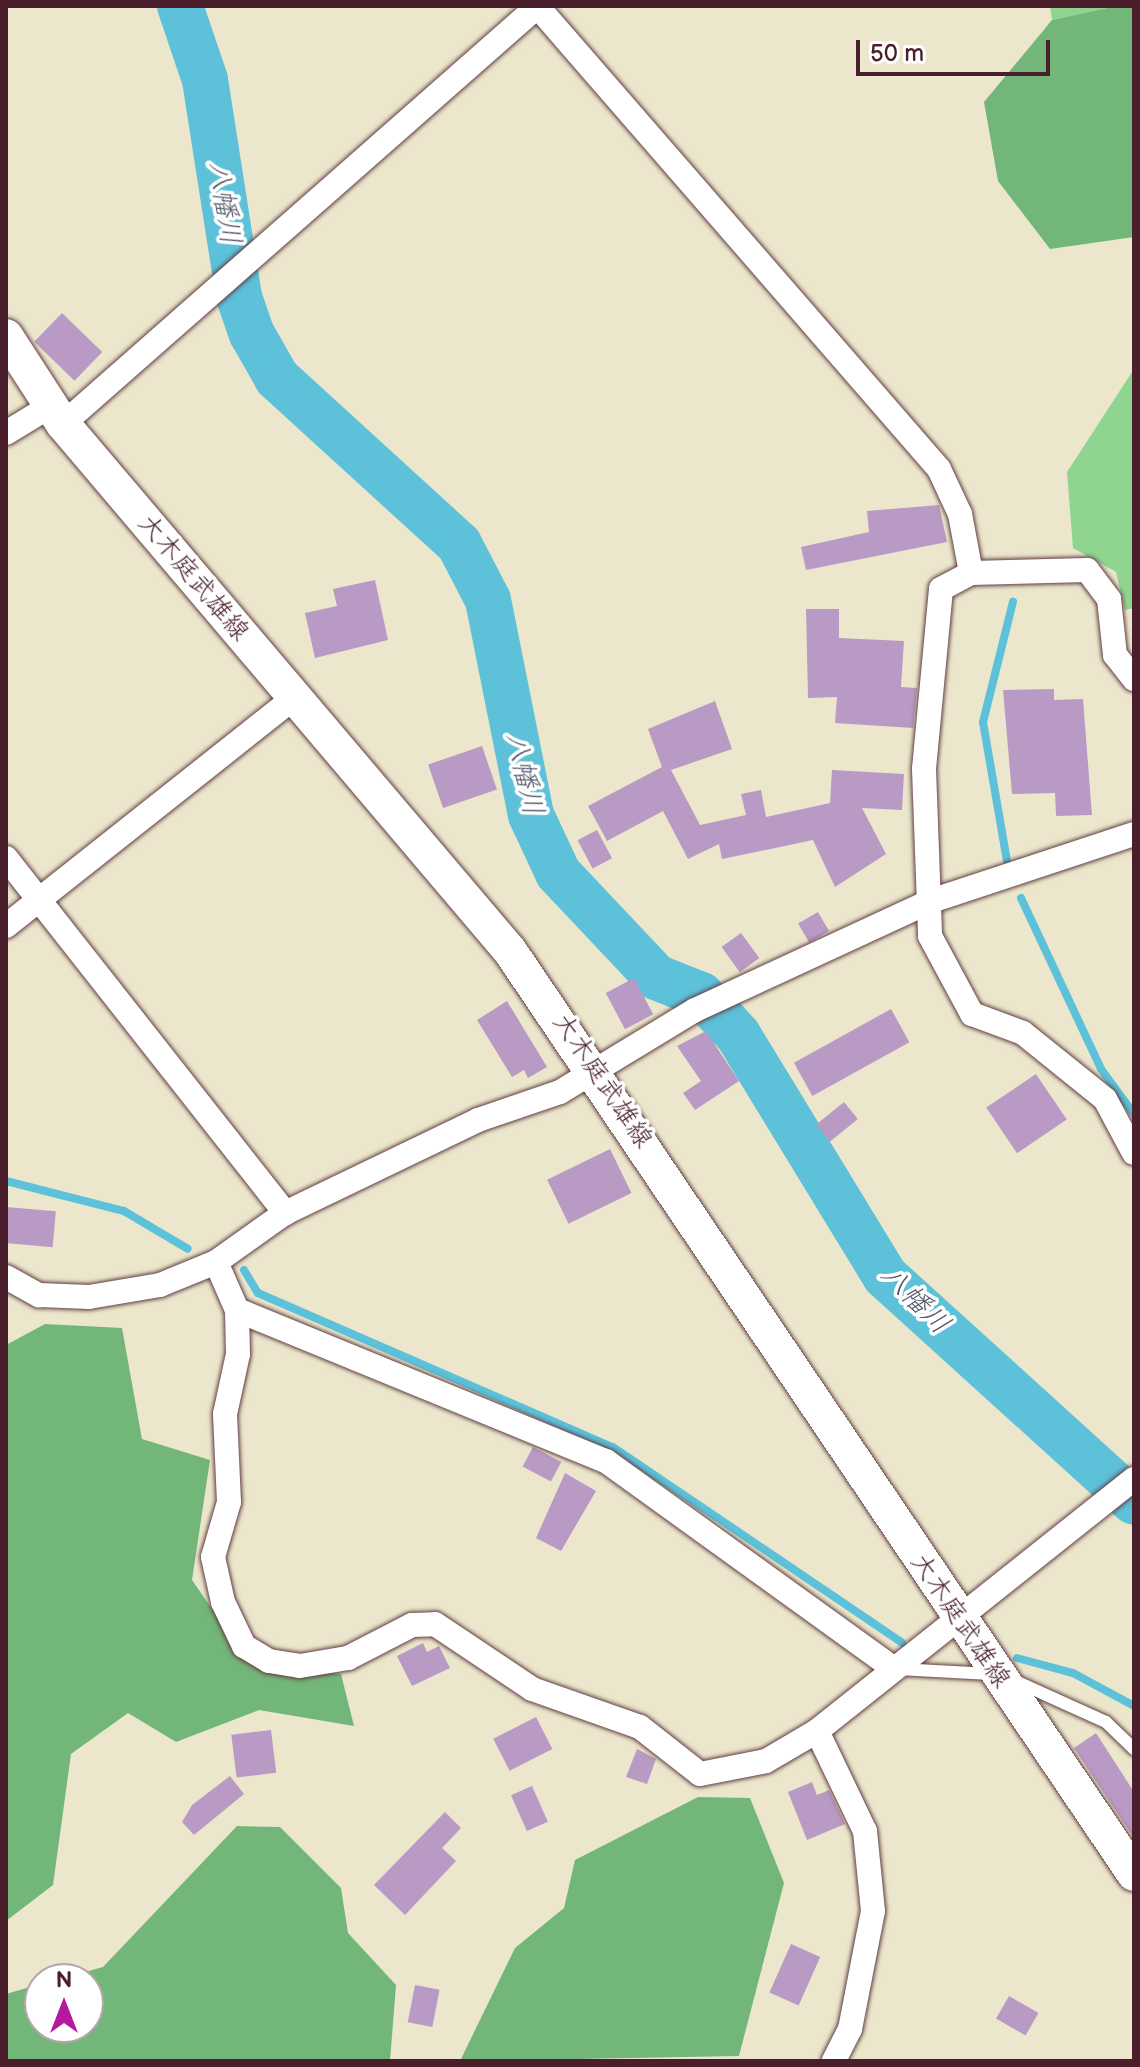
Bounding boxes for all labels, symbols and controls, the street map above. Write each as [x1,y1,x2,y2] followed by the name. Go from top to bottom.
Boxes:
[860,24,1054,74] scale bar
[870,39,924,68] text: 50 m
[201,159,247,247] water label: 八幡川
[131,508,255,648] street label: 大木庭武雄線
[498,729,550,819] water label: 八幡川
[545,1008,659,1154] street label: 大木庭武雄線
[873,1258,957,1342] water label: 八幡川
[903,1548,1017,1694] street label: 大木庭武雄線
[24,1963,104,2043] north arrow
[56,1967,72,1994] text: N

